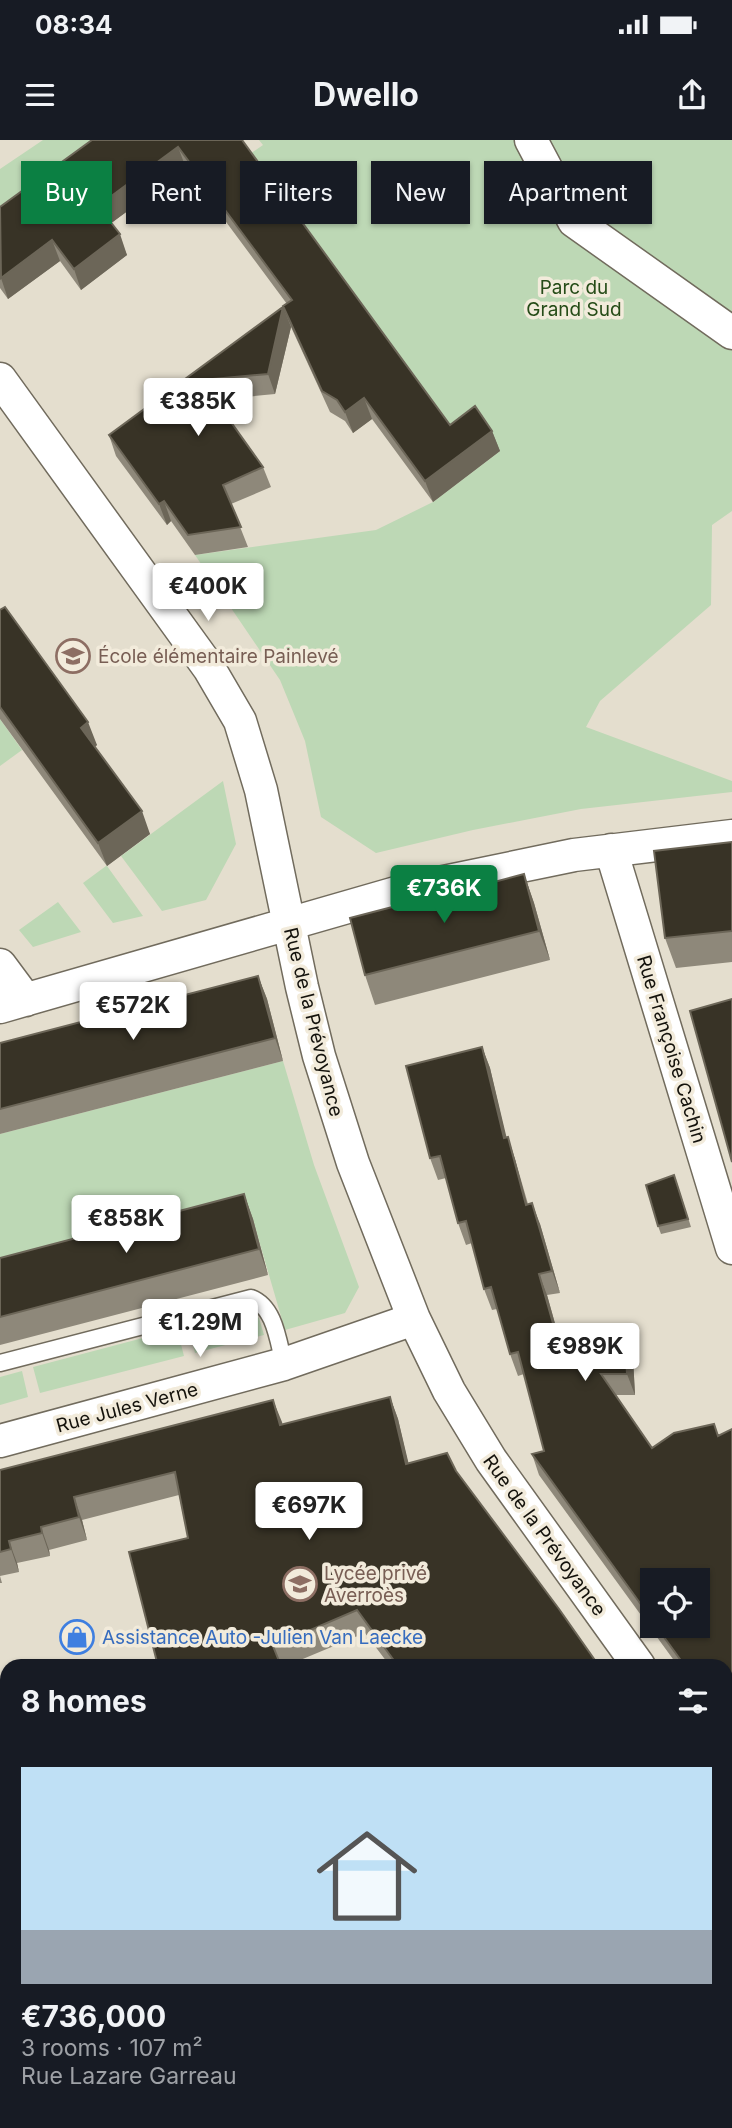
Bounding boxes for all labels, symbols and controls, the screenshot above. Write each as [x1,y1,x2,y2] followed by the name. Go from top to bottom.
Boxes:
[35,9,113,40] text: 08:34
[313,75,419,114] text: Dwello
[21,76,59,114] icon: menu
[673,76,711,114] icon: share
[21,161,112,224] chip: Buy
[126,161,226,224] chip: Rent
[240,161,357,224] chip: Filters
[371,161,470,224] chip: New
[484,161,652,224] chip: Apartment
[526,276,622,321] park label: Parc du Grand Sud
[149,378,247,438] pin: €385K
[160,387,236,415] text: €385K
[159,564,257,623] pin: €400K
[169,572,247,600] text: €400K
[54,637,92,675] school or university icon: École élémentaire Painlevé
[98,644,339,668] place label: École élémentaire Painlevé
[395,866,493,925] pin: €736K
[406,874,482,902] text: €736K
[279,925,348,1119] street label: Rue de la Prévoyance
[632,952,711,1146] street label: Rue Françoise Cachin
[84,982,182,1042] pin: €572K
[96,991,170,1019] text: €572K
[77,1196,175,1255] pin: €858K
[88,1204,164,1232] text: €858K
[143,1300,257,1359] pin: €1.29M
[158,1308,242,1336] text: €1.29M
[536,1324,634,1383] pin: €989K
[546,1332,624,1360] text: €989K
[54,1377,201,1437] street label: Rue Jules Verne
[478,1450,611,1621] street label: Rue de la Prévoyance
[260,1482,358,1542] pin: €697K
[271,1491,347,1519] text: €697K
[324,1562,427,1607] place label: Lycée privé Averroès
[281,1565,319,1603] school or university icon: Lycée privé Averroès
[640,1568,710,1638] map controls
[640,1568,710,1638] button: locate
[58,1618,96,1656] shop icon: Assistance Auto -Julien Van Laecke
[102,1626,423,1649] place label: Assistance Auto -Julien Van Laecke
[674,1682,712,1720] icon: filters
[21,1683,147,1719] text: 8 homes
[304,1813,430,1939] icon: home
[21,1998,166,2034] text: €736,000
[21,2034,203,2062] text: 3 rooms · 107 m²
[21,2062,237,2090] text: Rue Lazare Garreau

